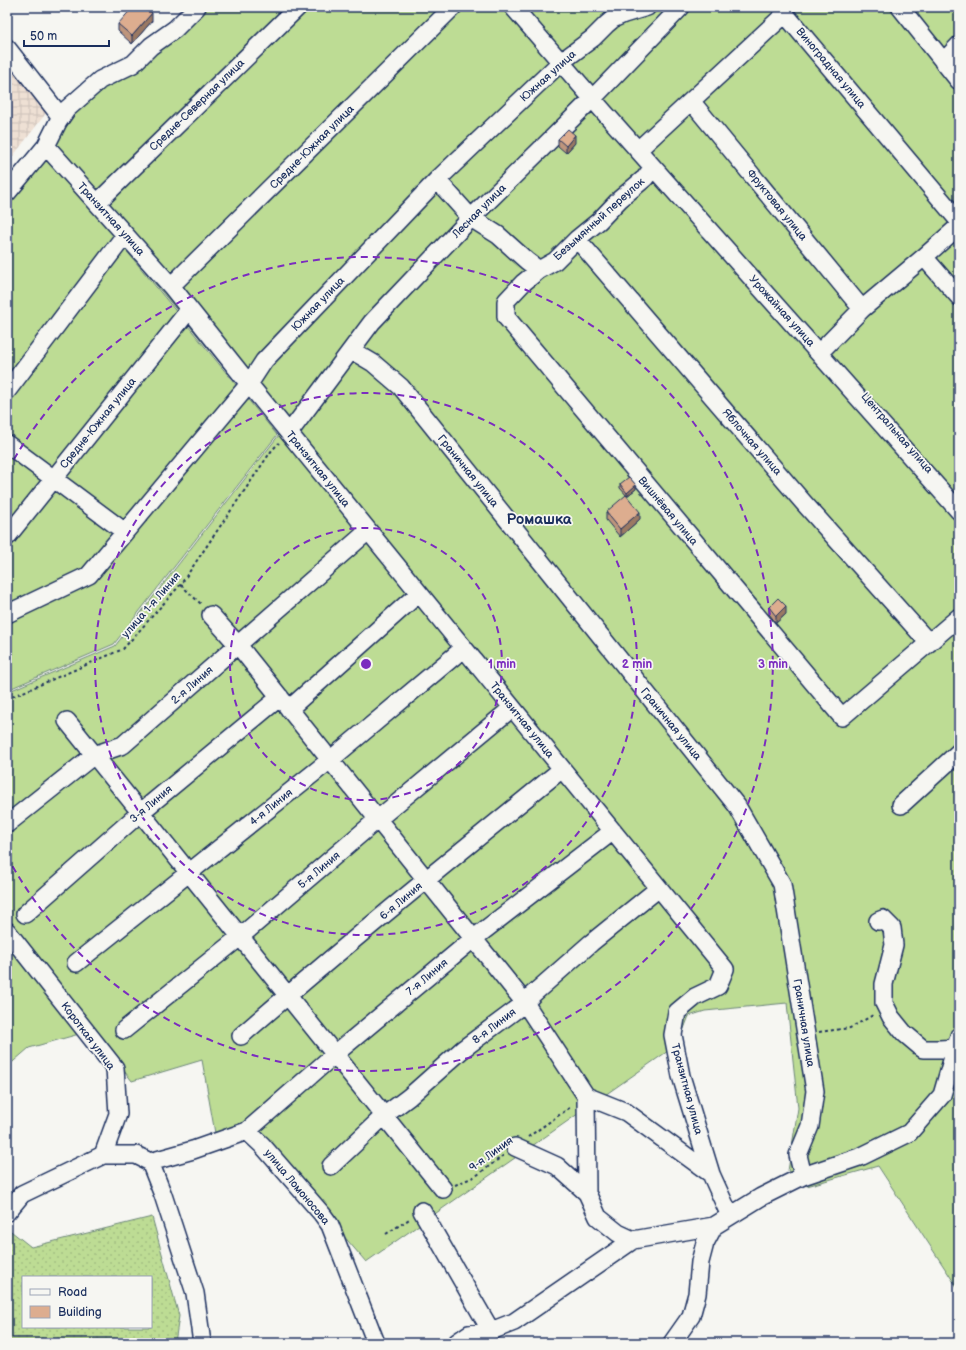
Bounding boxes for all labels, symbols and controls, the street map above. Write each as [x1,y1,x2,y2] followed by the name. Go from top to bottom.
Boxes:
[24,22,109,48] scale bar
[794,25,869,111] street label: Виноградная улица
[30,29,57,44] text: 50 m
[517,47,579,104] street label: Южная улица
[147,56,247,154] street label: Средне-Северная улица
[267,102,357,192] street label: Средне-Южная улица
[744,167,810,244] street label: Фруктовая улица
[551,175,647,263] street label: Безымянный переулок
[75,180,148,259] street label: Транзитная улица
[449,181,509,241] street label: Лесная улица
[747,273,818,350] street label: Урожайная улица
[289,274,348,334] street label: Южная улица
[57,374,139,471] street label: Средне-Южная улица
[858,390,936,476] street label: Центральная улица
[720,406,785,478] street label: Яблочная улица
[283,428,353,510] street label: Транзитная улица
[435,432,501,510] street label: Граничная улица
[635,474,701,548] street label: Вишнёвая улица
[506,510,572,529] district label: Ромашка
[119,570,183,640] street label: улица 1-я Линия
[359,657,373,671] centre of rings
[488,657,516,672] text: 1 min
[622,657,652,672] text: 2 min
[758,657,788,672] text: 3 min
[168,663,216,707] street label: 2-я Линия
[487,679,557,761] street label: Транзитная улица
[638,685,704,763] street label: Граничная улица
[127,782,175,826] street label: 3-я Линия
[247,786,295,828] street label: 4-я Линия
[295,849,343,891] street label: 5-я Линия
[377,879,425,923] street label: 6-я Линия
[404,956,450,998] street label: 7-я Линия
[791,978,817,1068] street label: Граничная улица
[58,1000,118,1073] street label: Короткая улица
[470,1005,518,1047] street label: 8-я Линия
[669,1042,706,1137] street label: Транзитная улица
[467,1134,515,1174] street label: 9-я Линия
[262,1147,333,1228] street label: улица Ломоносова
[22,1276,152,1328] legend
[58,1285,87,1300] text: Road
[58,1305,102,1320] text: Building

